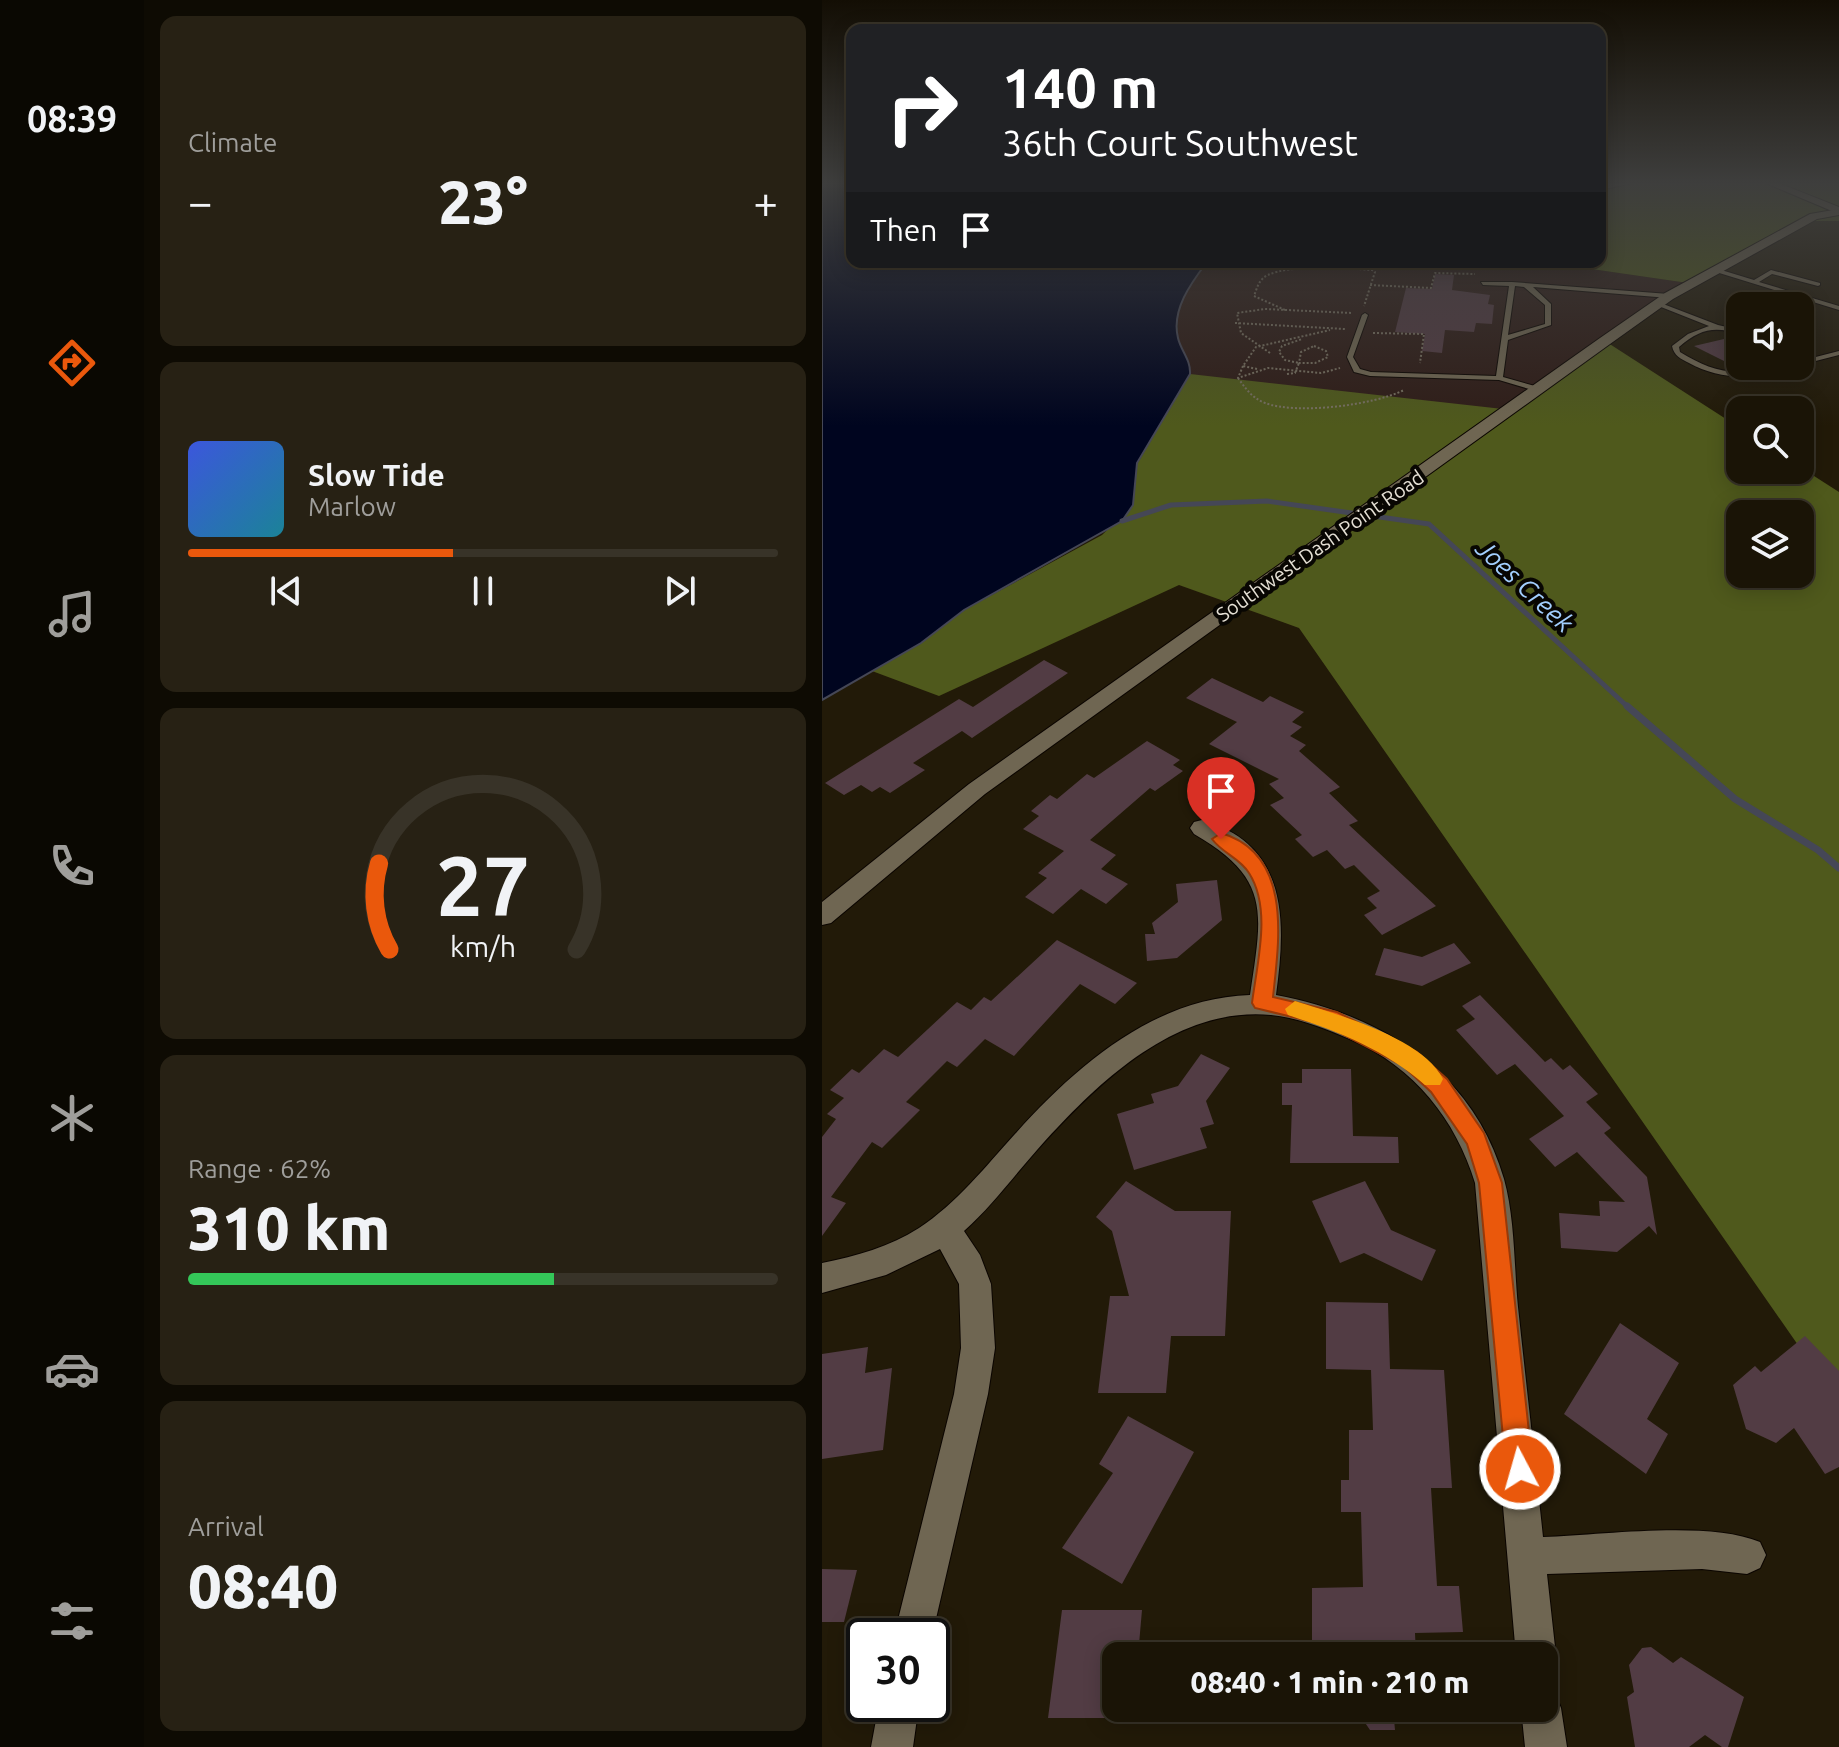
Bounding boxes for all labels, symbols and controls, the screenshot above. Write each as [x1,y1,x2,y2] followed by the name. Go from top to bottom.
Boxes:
[870,56,974,160] icon: right
[1002,56,1158,119] text: 140 m
[27,98,117,139] text: 08:39
[1002,122,1358,163] text: 36th Court Southwest
[188,128,277,157] text: Climate
[438,168,528,235] text: 23°
[188,177,213,226] text: −
[753,177,778,226] text: +
[954,208,998,252] icon: arrive
[870,213,938,247] text: Then
[1726,292,1814,588] map controls
[1726,292,1814,380] button: sound
[44,335,100,391] icon: directions
[1726,396,1814,484] button: search
[308,458,445,492] text: Slow Tide
[1212,465,1428,626] street label: Southwest Dash Point Road
[308,492,396,521] text: Marlow
[1726,500,1814,588] button: layers
[1469,532,1580,638] water label: Joes Creek
[264,569,308,613] icon: previous
[461,569,505,613] icon: pause
[658,569,702,613] icon: next
[44,586,100,642] icon: music
[1187,757,1255,839] pin
[1199,769,1243,813] icon: arrive
[436,837,530,931] text: 27
[44,838,100,894] icon: phone
[450,930,516,962] text: km/h
[44,1090,100,1146] icon: climate
[188,1154,331,1183] text: Range · 62%
[188,1194,390,1261] text: 310 km
[44,1341,100,1397] icon: car
[1478,1427,1562,1511] position arrow
[188,1512,264,1541] text: Arrival
[188,1552,338,1619] text: 08:40
[44,1593,100,1649] icon: filters
[846,1618,950,1722] speed limit sign: 30
[1191,1665,1469,1699] text: 08:40 · 1 min · 210 m

